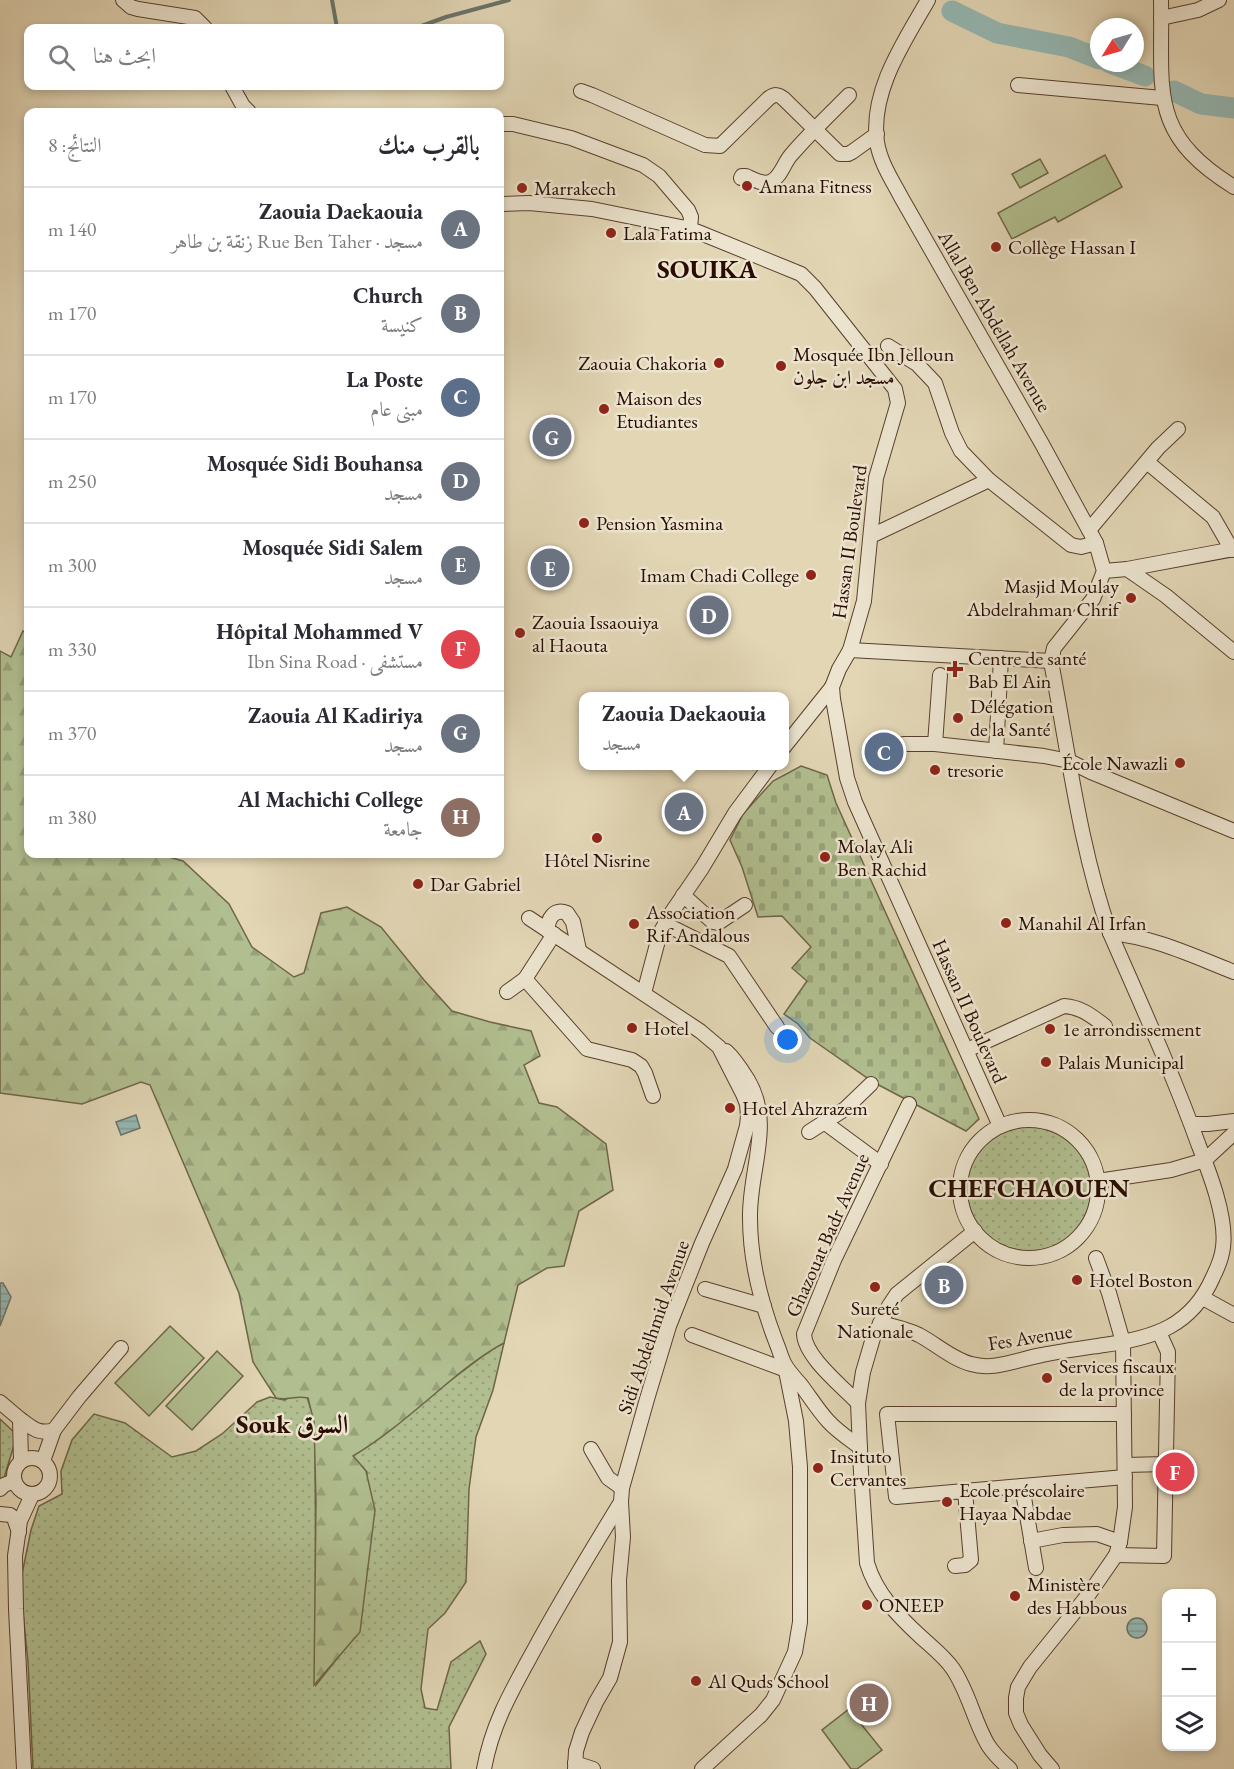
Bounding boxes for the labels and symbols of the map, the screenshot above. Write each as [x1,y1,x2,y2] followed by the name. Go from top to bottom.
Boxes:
[1090,18,1144,72] north arrow
[758,173,872,199] place label: Amana Fitness
[534,175,616,201] place label: Marrakech
[740,179,754,193] marker: Amana Fitness
[515,181,529,195] marker: Marrakech
[623,220,712,246] place label: Lala Fatima
[932,225,1058,417] street label: Allal Ben Abdellah Avenue
[604,226,618,240] marker: Lala Fatima
[1008,234,1136,260] place label: Collège Hassan I
[989,240,1003,254] marker: Collège Hassan I
[657,252,757,286] district label: SOUIKA
[793,341,955,390] place label: Mosquée Ibn Jelloun مسجد ابن جلون
[578,350,707,376] place label: Zaouia Chakoria
[712,356,726,370] marker: Zaouia Chakoria
[774,359,788,373] marker: Mosquée Ibn Jelloun مسجد ابن جلون
[616,385,702,434] place label: Maison des Etudiantes
[597,402,611,416] marker: Maison des Etudiantes
[532,414,572,460] pin: G
[825,462,873,621] street label: Hassan II Boulevard
[596,510,723,536] place label: Pension Yasmina
[577,516,591,530] marker: Pension Yasmina
[530,546,570,590] pin: E
[640,562,799,588] place label: Imam Chadi College
[804,568,818,582] marker: Imam Chadi College
[966,573,1122,622] place label: Masjid Moulay Abdelrahman Chrif
[1124,591,1138,605] marker: Masjid Moulay Abdelrahman Chrif
[690,592,728,638] pin: D
[532,609,659,658] place label: Zaouia Issaouiya al Haouta
[513,626,527,640] marker: Zaouia Issaouiya al Haouta
[968,645,1087,694] place label: Centre de santé Bab El Ain
[946,660,964,678] marker: Centre de santé Bab El Ain
[970,693,1054,742] place label: Délégation de la Santé
[951,711,965,725] marker: Délégation de la Santé
[864,730,904,774] pin: C
[1062,750,1168,776] place label: École Nawazli
[1173,756,1187,770] marker: École Nawazli
[947,757,1004,783] place label: tresorie
[928,763,942,777] marker: tresorie
[664,790,704,834] pin: A
[590,831,604,845] marker: Hôtel Nisrine
[837,833,928,882] place label: Molay Ali Ben Rachid
[544,847,650,873] place label: Hôtel Nisrine
[818,850,832,864] marker: Molay Ali Ben Rachid
[430,871,521,897] place label: Dar Gabriel
[411,877,425,891] marker: Dar Gabriel
[645,899,750,948] place label: Association Rif Andalous
[1018,910,1147,936] place label: Manahil Al Irfan
[999,916,1013,930] marker: Manahil Al Irfan
[627,917,641,931] marker: Association Rif Andalous
[927,935,1014,1088] street label: Hassan II Boulevard
[644,1015,689,1041] place label: Hotel
[1062,1016,1202,1042] place label: 1e arrondissement
[625,1021,639,1035] marker: Hotel
[1043,1022,1057,1036] marker: 1e arrondissement
[773,1025,802,1054] your location
[1058,1049,1184,1075] place label: Palais Municipal
[1039,1055,1053,1069] marker: Palais Municipal
[742,1095,868,1121] place label: Hotel Ahzrazem
[723,1101,737,1115] marker: Hotel Ahzrazem
[779,1149,875,1321] street label: Ghazouat Badr Avenue
[929,1171,1129,1205] district label: CHEFCHAOUEN
[611,1236,695,1417] street label: Sidi Abdelhmid Avenue
[924,1262,964,1308] pin: B
[1089,1267,1193,1293] place label: Hotel Boston
[1070,1273,1084,1287] marker: Hotel Boston
[868,1280,882,1294] marker: Sureté Nationale
[837,1295,913,1344] place label: Sureté Nationale
[986,1317,1074,1357] street label: Fes Avenue
[1059,1353,1175,1402] place label: Services fiscaux de la province
[1040,1371,1054,1385] marker: Services fiscaux de la province
[236,1407,348,1441] district label: Souk السوق
[830,1443,906,1492] place label: Insituto Cervantes
[1156,1450,1194,1494] pin: F
[811,1461,825,1475] marker: Insituto Cervantes
[959,1477,1085,1526] place label: Ecole préscolaire Hayaa Nabdae
[940,1495,954,1509] marker: Ecole préscolaire Hayaa Nabdae
[1027,1571,1127,1620] place label: Ministère des Habbous
[1008,1589,1022,1603] marker: Ministère des Habbous
[879,1592,944,1618] place label: ONEEP
[860,1598,874,1612] marker: ONEEP
[707,1668,829,1694] place label: Al Quds School
[689,1674,703,1688] marker: Al Quds School
[850,1680,888,1726] pin: H

